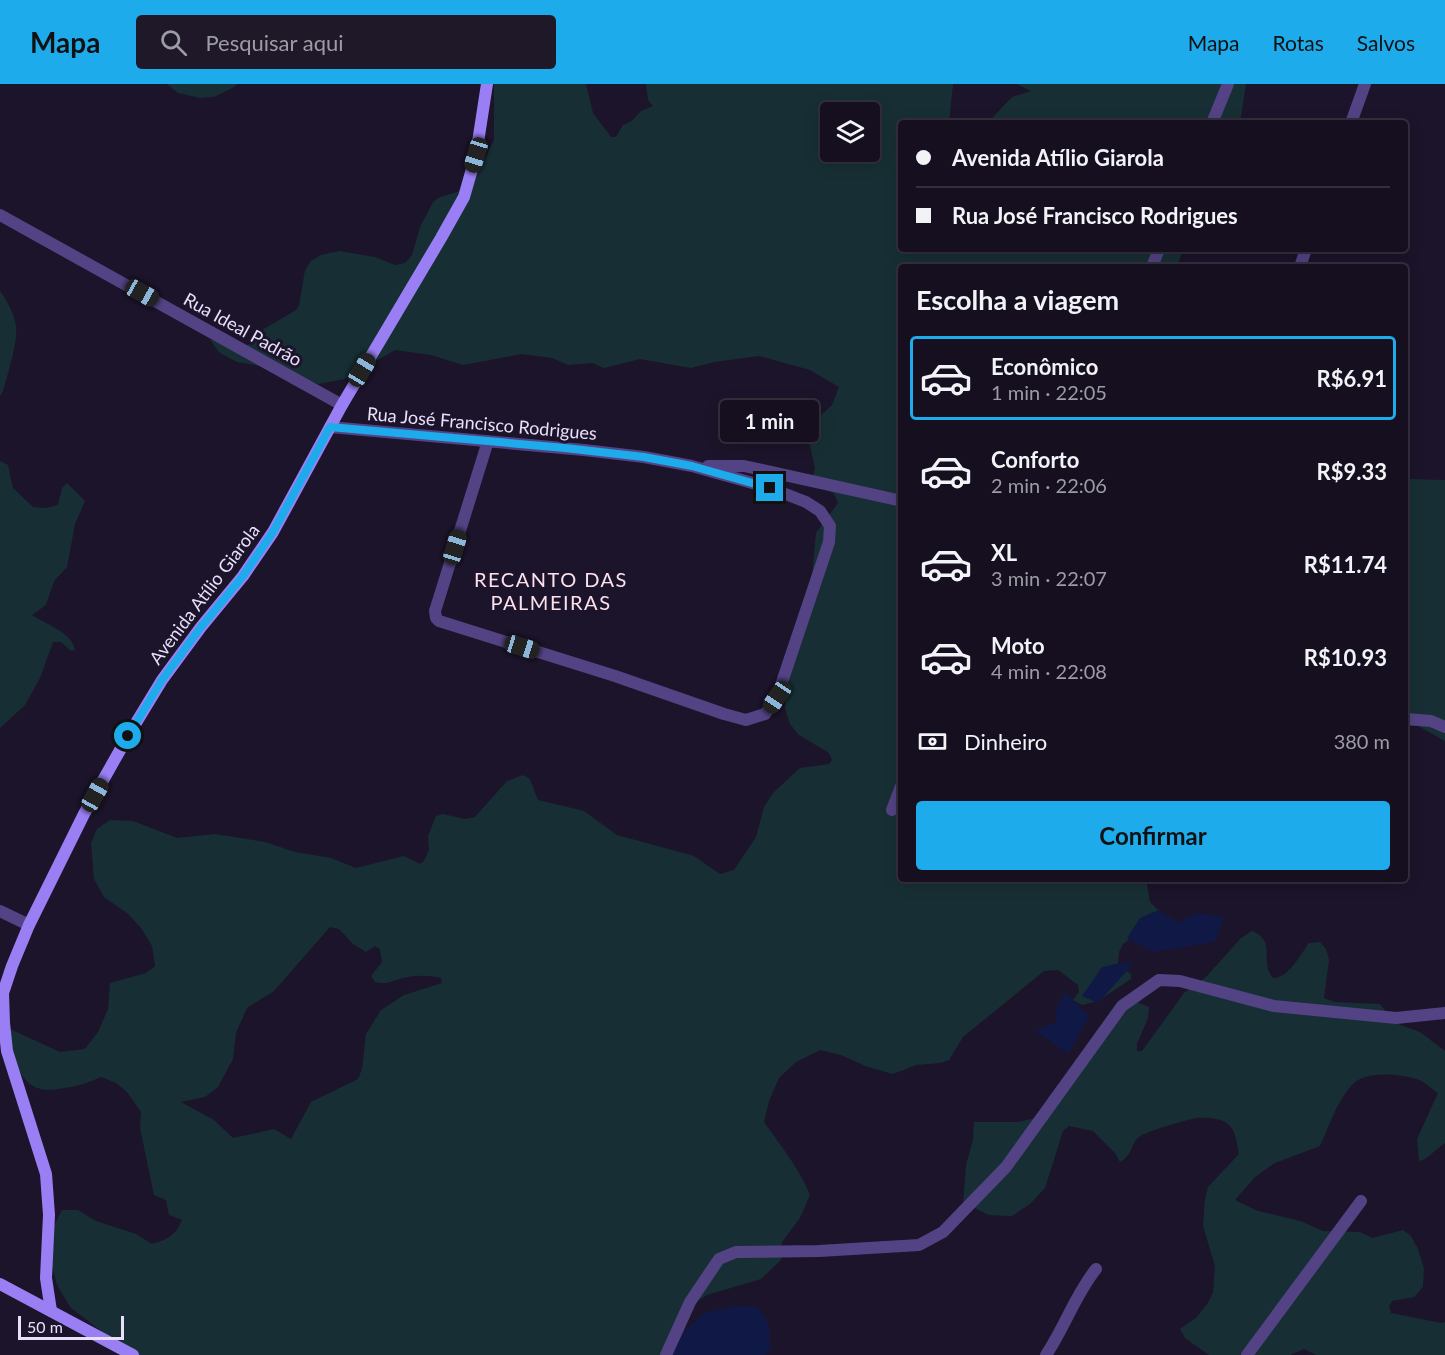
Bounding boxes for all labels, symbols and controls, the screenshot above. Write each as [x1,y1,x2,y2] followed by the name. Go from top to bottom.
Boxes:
[136,15,556,69] search box
[30,25,100,59] text: Mapa
[157,26,190,59] icon: search
[205,29,344,56] text: Pesquisar aqui
[1188,30,1240,55] text: Mapa
[1273,30,1324,55] text: Rotas
[1357,30,1415,55] text: Salvos
[820,102,880,162] map controls
[820,102,880,162] button: layers
[462,135,490,175] car
[952,144,1164,171] text: Avenida Atílio Giarola
[952,202,1238,229] text: Rua José Francisco Rodrigues
[122,276,162,310] car
[916,283,1119,316] text: Escolha a viagem
[180,287,306,371] street label: Rua Ideal Padrão
[345,350,379,390] car
[919,351,973,405] icon: car
[991,353,1098,380] text: Econômico
[1317,365,1387,392] text: R$6.91
[991,380,1107,404] text: 1 min · 22:05
[720,401,820,443] callout: 1 min
[366,402,598,444] street label: Rua José Francisco Rodrigues
[745,409,794,433] text: 1 min
[919,444,973,498] icon: car
[991,446,1079,473] text: Conforto
[1317,458,1387,485] text: R$9.33
[991,473,1107,497] text: 2 min · 22:06
[756,474,783,501] route end
[144,520,264,668] street label: Avenida Atílio Giarola
[441,527,469,567] car
[919,537,973,591] icon: car
[991,539,1017,566] text: XL
[1304,551,1387,578] text: R$11.74
[991,566,1107,590] text: 3 min · 22:07
[474,567,628,614] district label: RECANTO DAS PALMEIRAS
[919,630,973,684] icon: car
[991,632,1045,659] text: Moto
[502,633,542,661] car
[1304,644,1387,671] text: R$10.93
[991,659,1107,683] text: 4 min · 22:08
[759,677,795,717] car
[114,722,141,749] route start
[916,725,949,758] icon: cash
[964,728,1047,755] text: Dinheiro
[1334,729,1390,753] text: 380 m
[78,775,112,815] car
[916,801,1390,870] button: Confirmar
[18,1313,124,1340] scale bar
[27,1317,63,1336] text: 50 m

